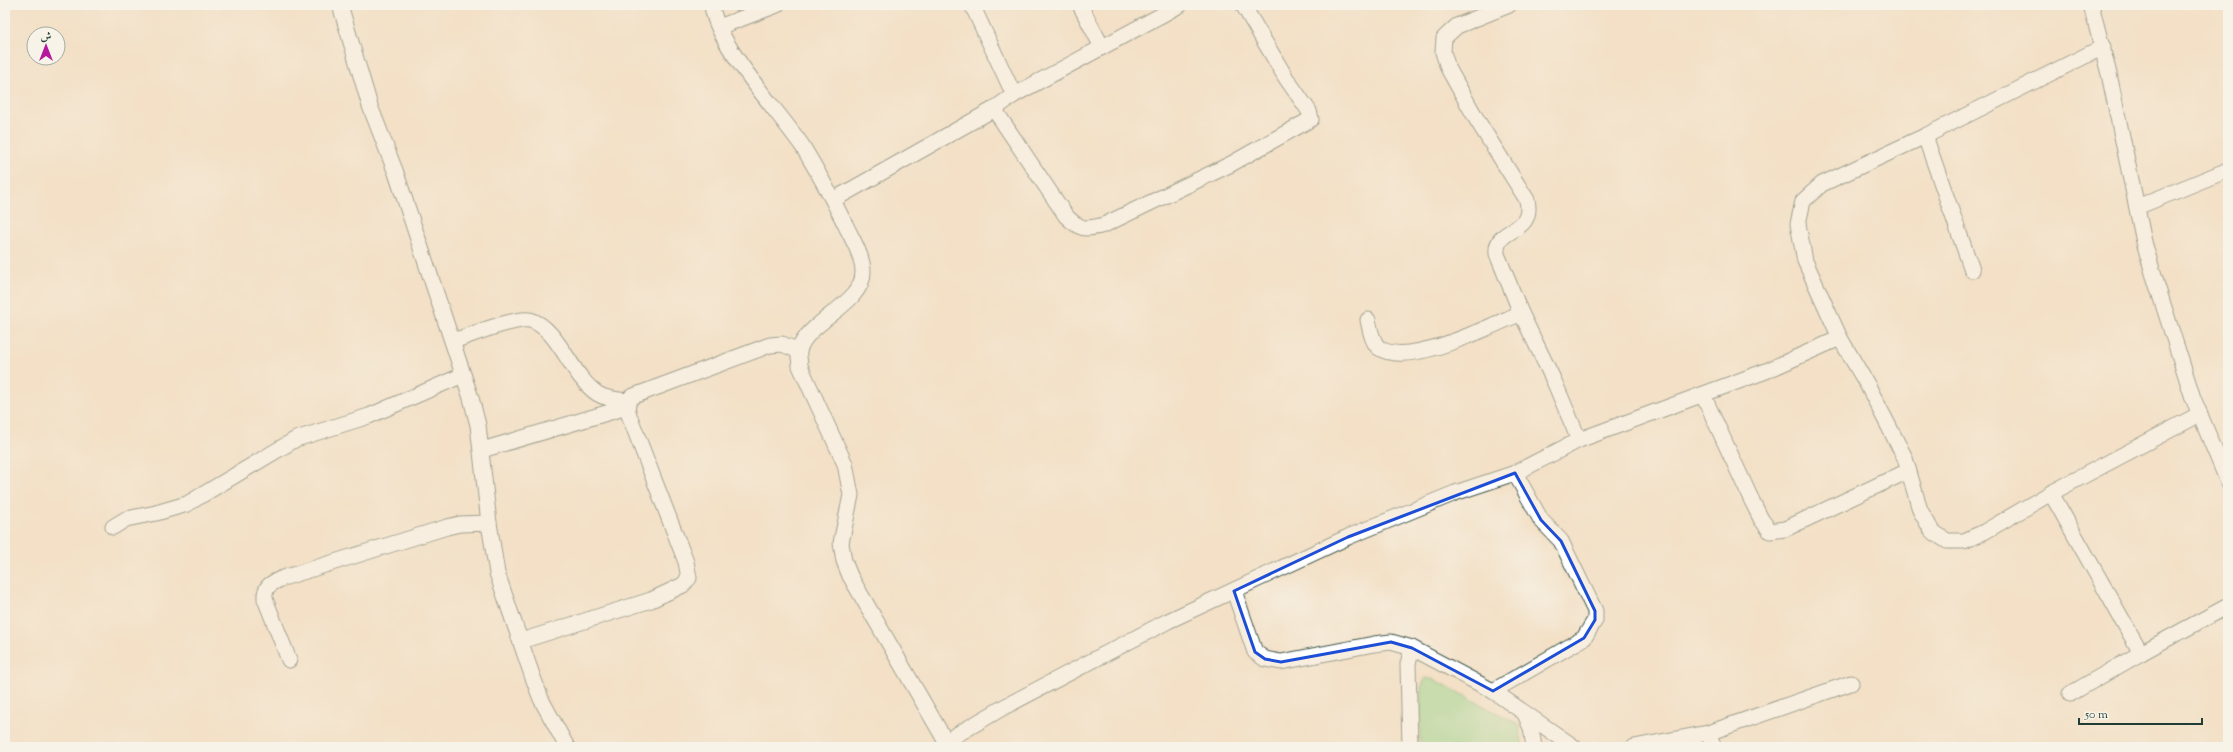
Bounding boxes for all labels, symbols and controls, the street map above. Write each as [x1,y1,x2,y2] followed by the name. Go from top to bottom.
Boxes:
[26,26,66,66] north arrow
[41,29,52,45] text: ش
[2079,700,2202,726] scale bar
[2084,706,2108,724] text: 50 m

